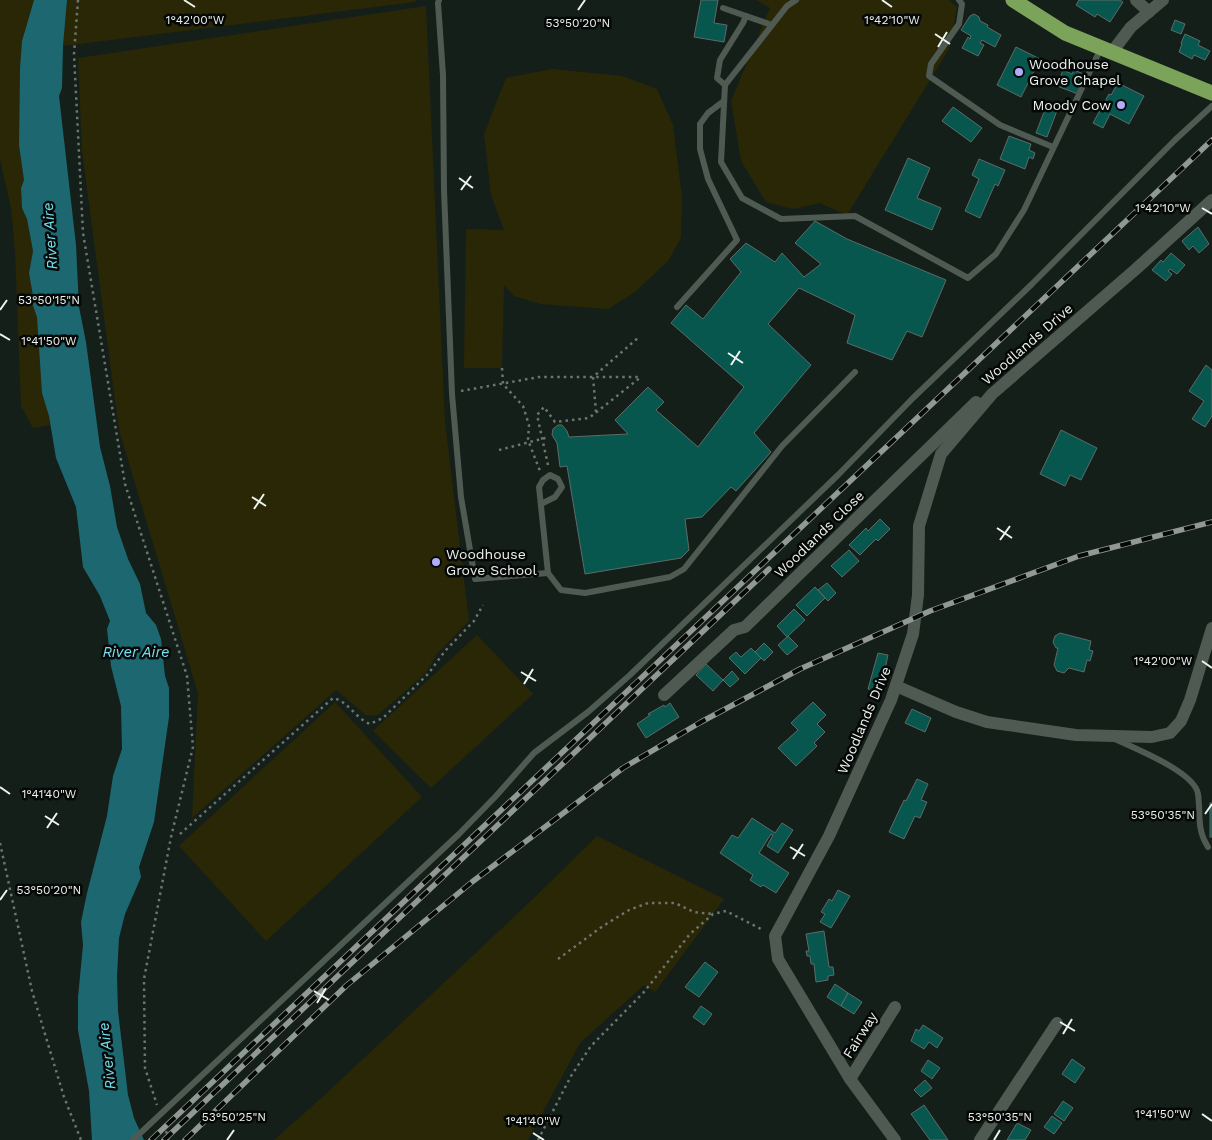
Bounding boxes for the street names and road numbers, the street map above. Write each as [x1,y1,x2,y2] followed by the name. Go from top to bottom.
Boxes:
[978,300,1076,388] street label: Woodlands Drive
[771,487,867,581] street label: Woodlands Close
[834,664,894,776] street label: Woodlands Drive
[840,1008,881,1061] street label: Fairway

